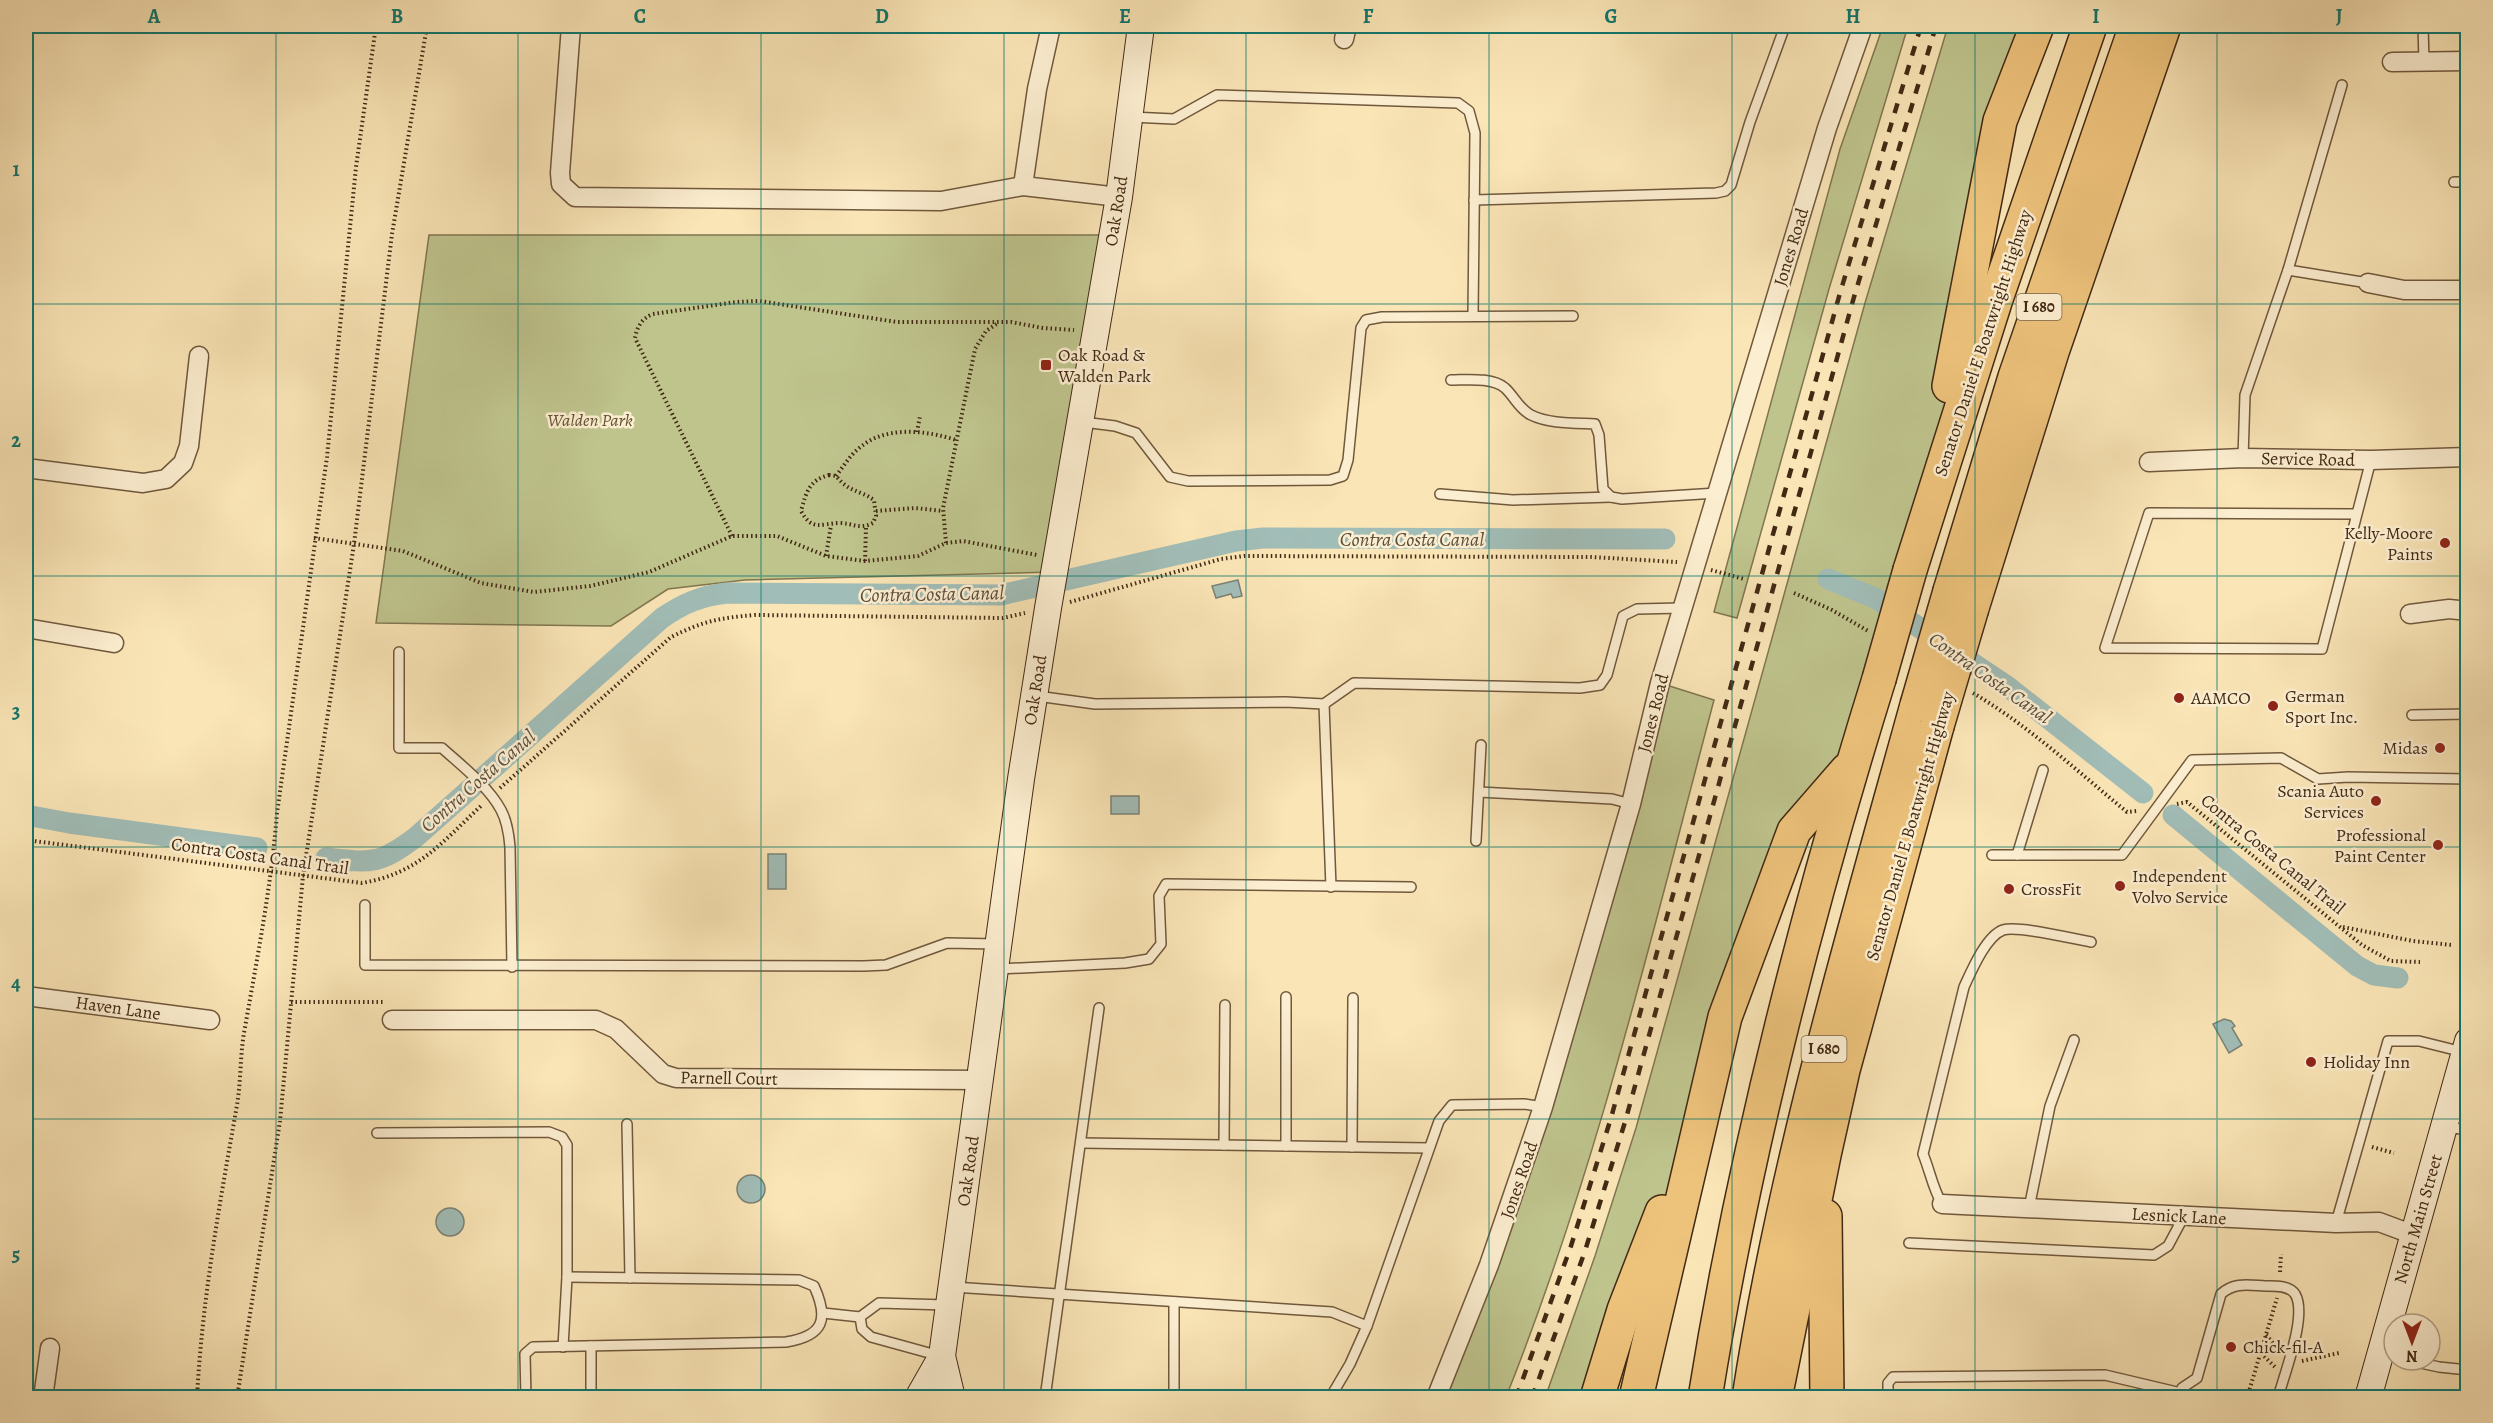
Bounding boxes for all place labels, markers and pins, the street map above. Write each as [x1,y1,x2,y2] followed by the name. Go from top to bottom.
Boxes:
[1057,343,1151,388] place label: Oak Road & Walden Park
[1039,358,1053,372] marker: Oak Road & Walden Park
[2344,521,2433,566] place label: Kelly-Moore Paints
[2438,536,2452,550] marker: Kelly-Moore Paints
[2285,684,2358,729] place label: German Sport Inc.
[2190,686,2251,710] place label: AAMCO
[2172,691,2186,705] marker: AAMCO
[2266,699,2280,713] marker: German Sport Inc.
[2383,736,2428,760] place label: Midas
[2433,741,2447,755] marker: Midas
[2277,779,2364,824] place label: Scania Auto Services
[2369,794,2383,808] marker: Scania Auto Services
[2334,823,2427,868] place label: Professional Paint Center
[2431,838,2445,852] marker: Professional Paint Center
[2131,864,2228,909] place label: Independent Volvo Service
[2021,877,2081,901] place label: CrossFit
[2113,879,2127,893] marker: Independent Volvo Service
[2002,882,2016,896] marker: CrossFit
[2323,1050,2410,1074] place label: Holiday Inn
[2304,1055,2318,1069] marker: Holiday Inn
[2243,1335,2324,1359] place label: Chick-fil-A
[2224,1340,2238,1354] marker: Chick-fil-A

